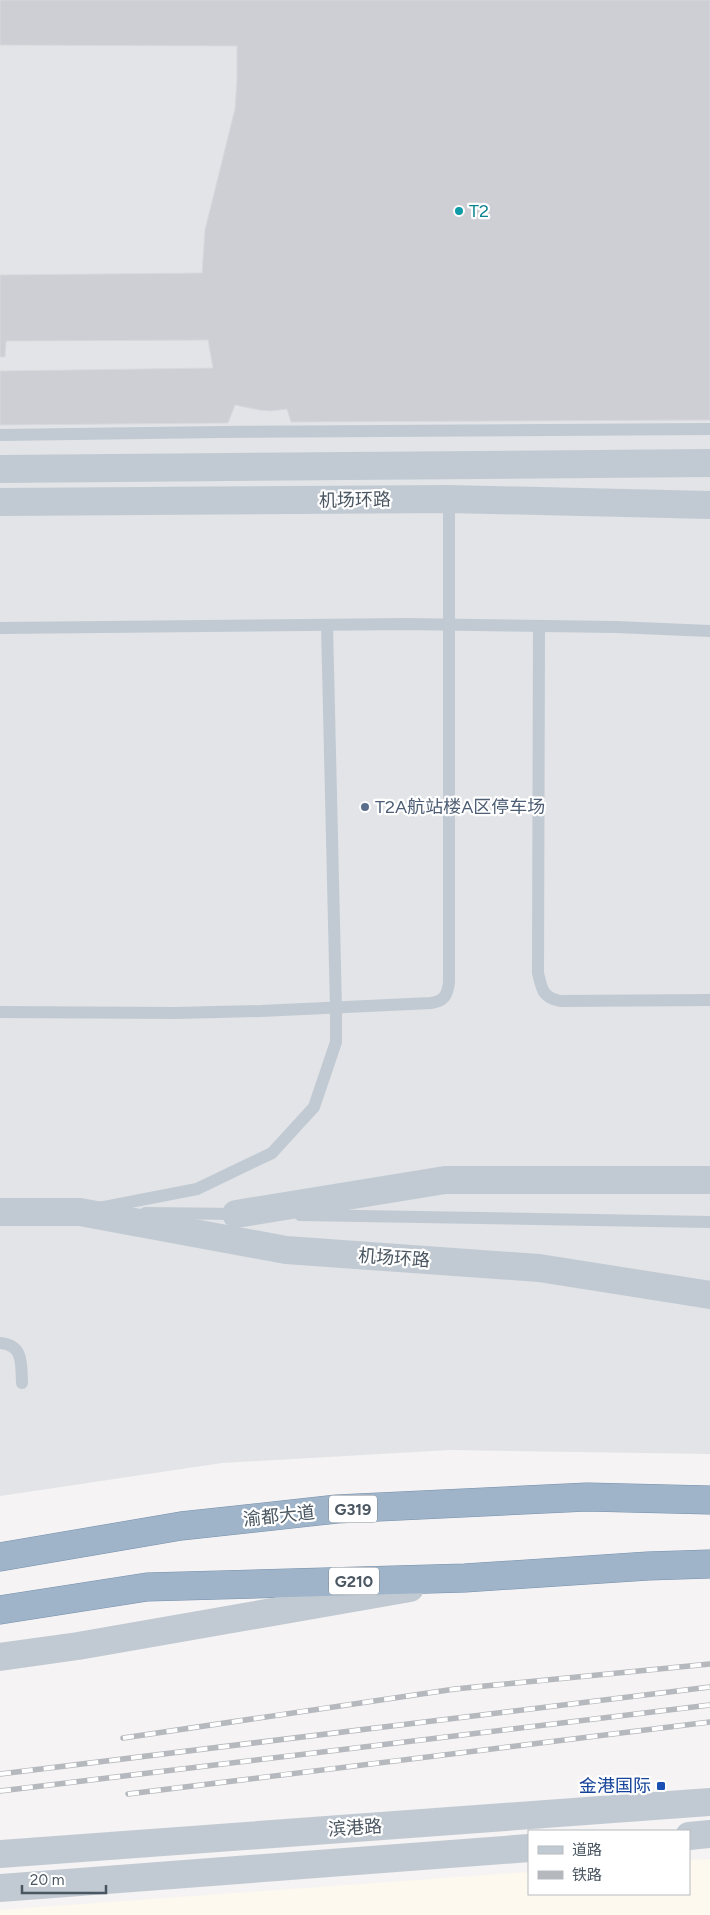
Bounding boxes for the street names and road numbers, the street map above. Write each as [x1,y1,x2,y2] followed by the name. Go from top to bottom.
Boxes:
[319,488,391,512] street label: 机场环路
[357,1245,431,1271] street label: 机场环路
[329,1496,377,1522] road number: G319
[242,1501,316,1531] street label: 渝都大道
[329,1568,379,1594] road number: G210
[327,1815,383,1841] street label: 滨港路

